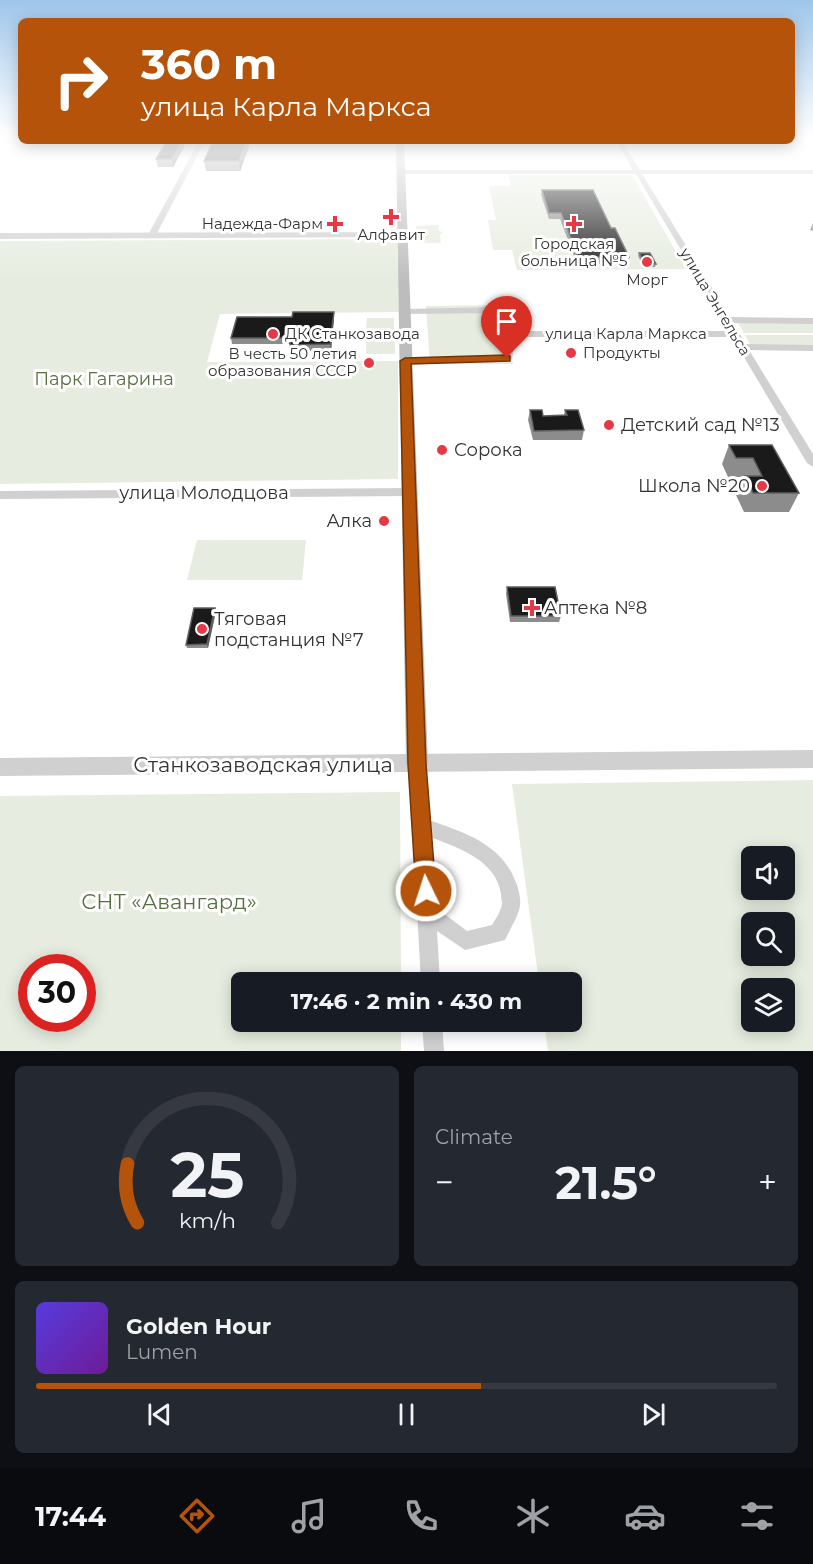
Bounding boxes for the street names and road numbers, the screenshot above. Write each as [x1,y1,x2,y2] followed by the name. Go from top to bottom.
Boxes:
[675,244,755,359] street label: улица Энгельса
[544,324,707,343] street label: улица Карла Маркса
[118,482,289,504] street label: улица Молодцова
[133,752,393,777] street label: Станкозаводская улица

